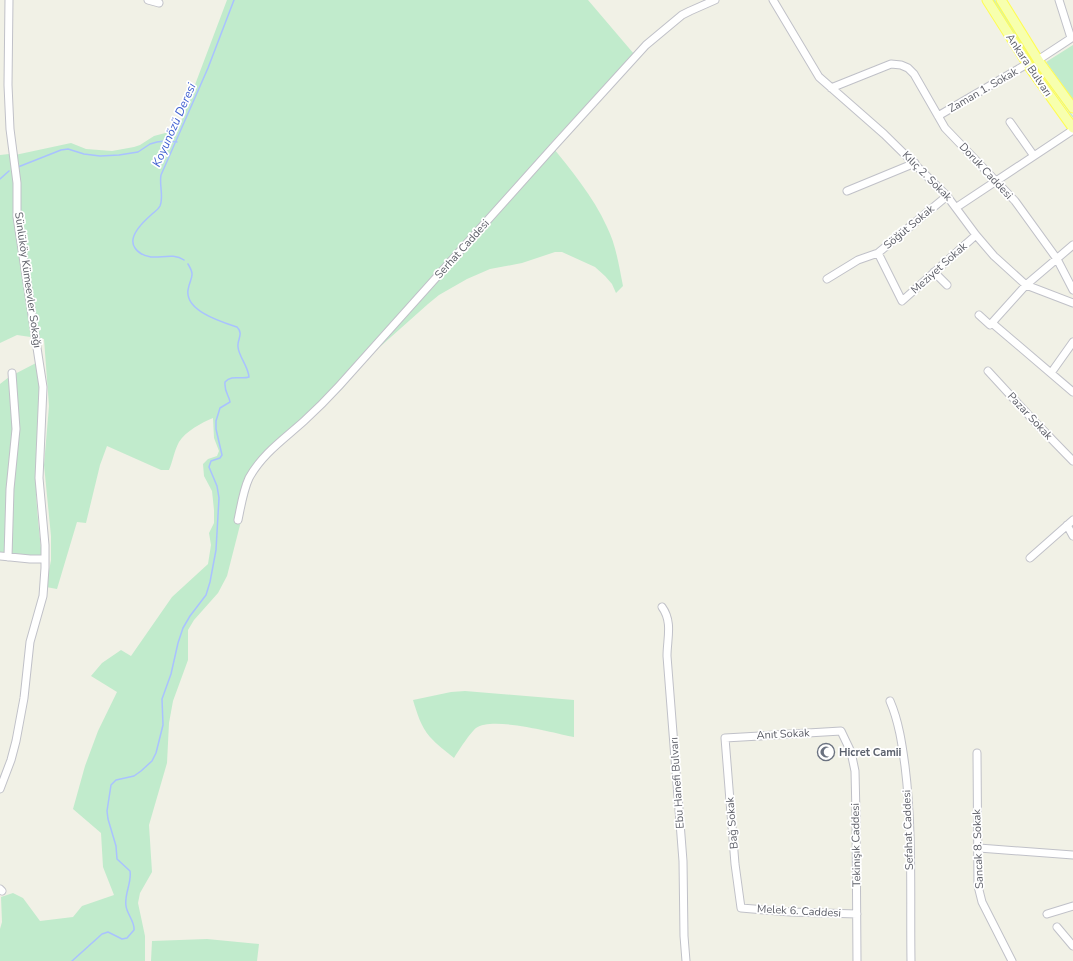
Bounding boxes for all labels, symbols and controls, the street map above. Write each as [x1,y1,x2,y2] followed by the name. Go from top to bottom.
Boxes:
[1002,31,1056,99] street label: Ankara Bulvarı
[945,64,1021,116] street label: Zaman 1. Sokak
[148,80,200,169] water label: Koyunözü Deresi
[956,139,1016,203] street label: Doruk Caddesi
[899,148,956,205] street label: Kılıç 2. Sokak
[880,201,938,253] street label: Söğüt Sokak
[11,211,45,349] street label: Sünlüköy Kümeevler Sokağı
[431,216,493,282] street label: Serhat Caddesi
[908,238,971,297] street label: Meziyet Sokak
[1004,389,1056,443] street label: Pazar Sokak
[756,725,810,743] street label: Anıt Sokak
[666,737,688,829] street label: Ebu Hanefi Bulvarı
[816,742,836,762] mosque icon: Hicret Camii
[839,745,902,760] place label: Hicret Camii
[899,790,917,870] street label: Sefahat Caddesi
[722,796,742,850] street label: Bağ Sokak
[848,803,864,887] street label: Tekinışık Caddesi
[969,808,987,889] street label: Sancak 8. Sokak
[757,901,841,921] street label: Melek 6. Caddesi

